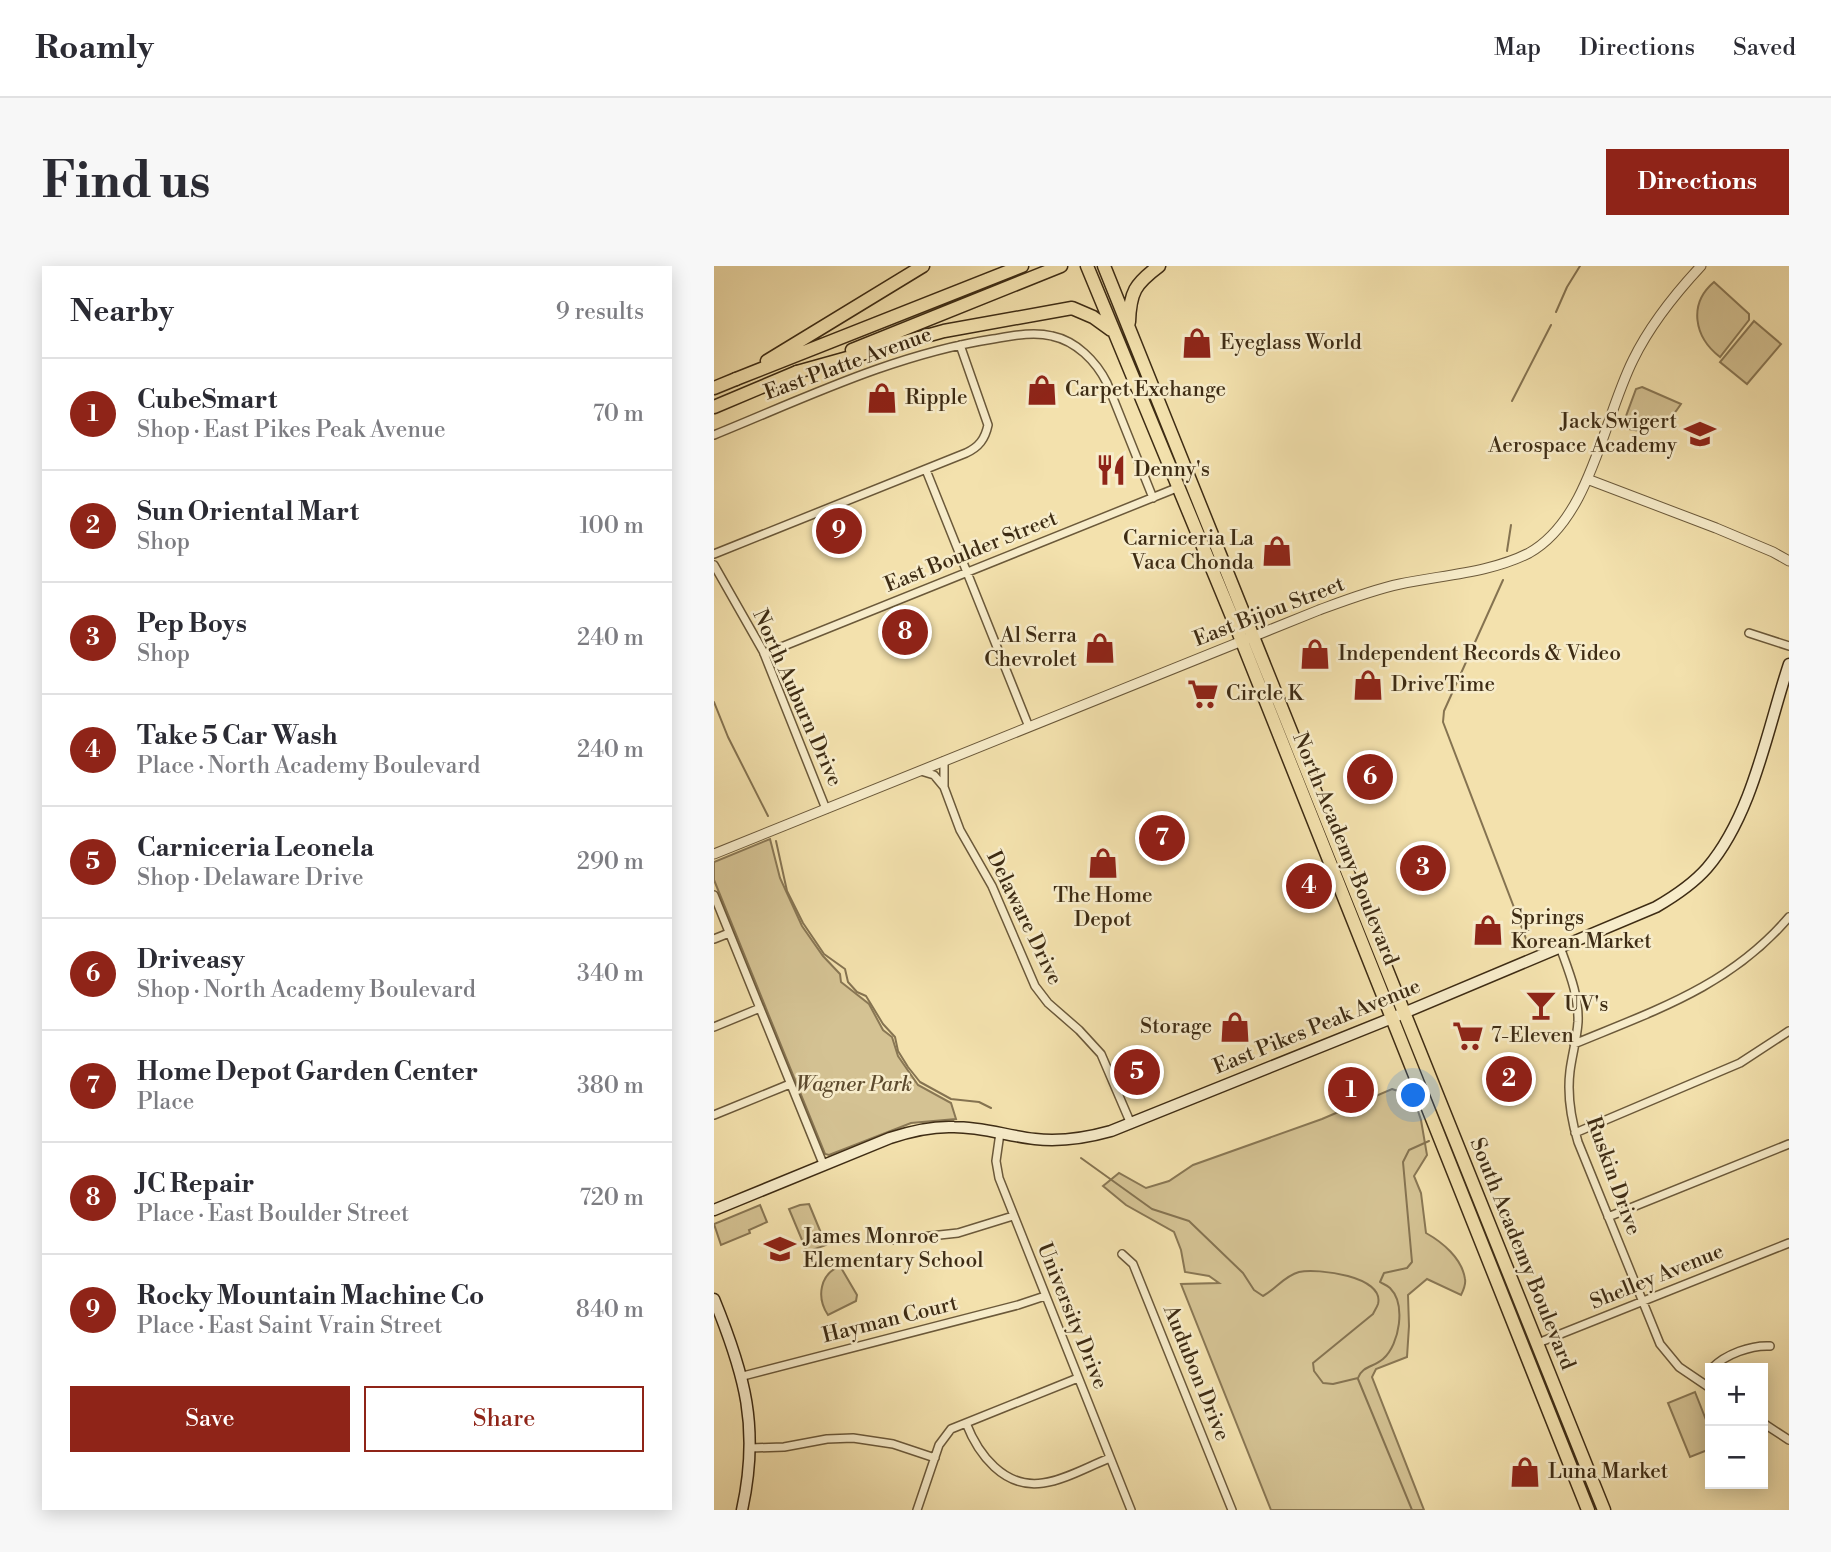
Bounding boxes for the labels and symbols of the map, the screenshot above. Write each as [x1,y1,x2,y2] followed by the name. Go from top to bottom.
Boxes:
[761,322,935,406] street label: East Platte Avenue
[1180,326,1214,360] shop icon: Eyeglass World
[1220,330,1362,356] place label: Eyeglass World
[1025,373,1059,407] shop icon: Carpet Exchange
[1065,377,1226,403] place label: Carpet Exchange
[865,381,899,415] shop icon: Ripple
[905,385,968,411] place label: Ripple
[1487,409,1678,459] place label: Jack Swigert Aerospace Academy
[1683,417,1717,451] school or university icon: Jack Swigert Aerospace Academy
[1094,453,1128,487] restaurant icon: Denny's
[1134,457,1210,483] place label: Denny's
[816,505,862,557] pin: 9
[881,505,1062,599] street label: East Boulder Street
[1123,526,1254,576] place label: Carniceria La Vaca Chonda
[1260,534,1294,568] shop icon: Carniceria La Vaca Chonda
[1190,571,1349,653] street label: East Bijou Street
[746,605,848,791] street label: North Auburn Drive
[882,606,928,658] pin: 8
[984,623,1078,673] place label: Al Serra Chevrolet
[1083,631,1117,665] shop icon: Al Serra Chevrolet
[1298,637,1332,671] shop icon: Independent Records & Video
[1338,641,1621,667] place label: Independent Records & Video
[1351,668,1385,702] shop icon: DriveTime
[1391,672,1495,698] place label: DriveTime
[1186,677,1220,711] supermarket icon: Circle K
[1226,681,1305,707] place label: Circle K
[1286,729,1404,969] street label: North Academy Boulevard
[1347,751,1393,803] pin: 6
[1139,812,1185,864] pin: 7
[1400,842,1446,894] pin: 3
[1086,846,1120,880] shop icon: The Home Depot
[980,847,1068,989] street label: Delaware Drive
[1286,860,1332,912] pin: 4
[1053,883,1153,933] place label: The Home Depot
[1511,905,1652,955] place label: Springs Korean Market
[1471,913,1505,947] shop icon: Springs Korean Market
[1210,974,1424,1080] street label: East Pikes Peak Avenue
[1524,988,1558,1022] bar icon: UV's
[1564,992,1608,1018] place label: UV's
[1218,1010,1252,1044] shop icon: Storage
[1140,1014,1212,1040] place label: Storage
[1451,1019,1485,1053] supermarket icon: 7-Eleven
[1491,1023,1574,1049] place label: 7-Eleven
[1114,1046,1160,1098] pin: 5
[1486,1053,1532,1105] pin: 2
[1328,1064,1374,1116] pin: 1
[796,1072,912,1098] park label: Wagner Park
[1396,1078,1430,1112] your location
[1580,1113,1646,1239] street label: Ruskin Drive
[1464,1134,1580,1374] street label: South Academy Boulevard
[802,1224,983,1274] place label: James Monroe Elementary School
[763,1232,797,1266] school or university icon: James Monroe Elementary School
[1586,1238,1728,1316] street label: Shelley Avenue
[1031,1239,1113,1393] street label: University Drive
[820,1290,961,1349] street label: Hayman Court
[1157,1300,1235,1445] street label: Audubon Drive
[1508,1455,1542,1489] shop icon: Luna Market
[1548,1459,1669,1485] place label: Luna Market

